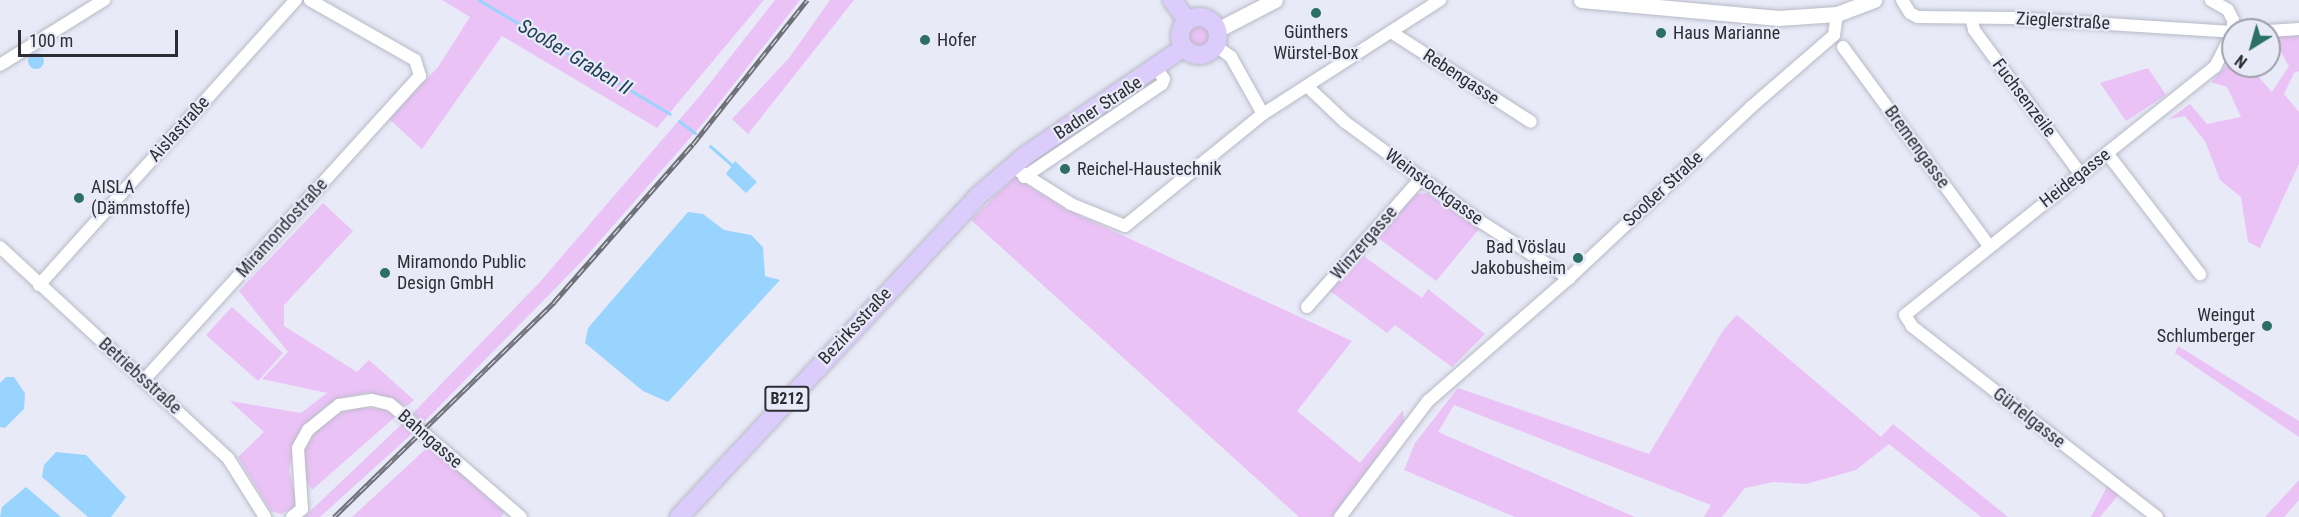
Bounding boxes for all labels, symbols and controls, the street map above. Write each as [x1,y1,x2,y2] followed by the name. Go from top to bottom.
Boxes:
[1309,6,1323,20] marker: Günthers Würstel-Box
[2015,8,2111,34] street label: Zieglerstraße
[514,14,636,100] water label: Sooßer Graben II
[21,18,182,56] scale bar
[2221,18,2281,78] north arrow
[1274,22,1358,64] place label: Günthers Würstel-Box
[1673,22,1780,44] place label: Haus Marianne
[1654,26,1668,40] marker: Haus Marianne
[937,29,977,51] place label: Hofer
[29,30,73,51] text: 100 m
[918,33,932,47] marker: Hofer
[1419,44,1503,110] street label: Rebengasse
[2231,51,2251,72] text: N
[1988,55,2060,141] street label: Fuchsenzeile
[1050,72,1146,144] street label: Badner Straße
[144,92,214,166] street label: Aislastraße
[1880,102,1954,192] street label: Bremengasse
[1381,144,1487,230] street label: Weinstockgasse
[2035,144,2115,212] street label: Heidegasse
[1619,147,1707,231] street label: Sooßer Straße
[1077,158,1222,180] place label: Reichel-Haustechnik
[1058,162,1072,176] marker: Reichel-Haustechnik
[232,174,332,282] street label: Miramondostraße
[91,177,190,219] place label: AISLA (Dämmstoffe)
[72,191,86,205] marker: AISLA (Dämmstoffe)
[1326,202,1402,284] street label: Winzergasse
[1471,237,1566,280] place label: Bad Vöslau Jakobusheim
[1571,251,1585,265] marker: Bad Vöslau Jakobusheim
[397,252,526,294] place label: Miramondo Public Design GmbH
[378,266,392,280] marker: Miramondo Public Design GmbH
[814,283,896,369] street label: Bezirksstraße
[2157,305,2255,348] place label: Weingut Schlumberger
[2260,319,2274,333] marker: Weingut Schlumberger
[94,333,186,419] street label: Betriebsstraße
[1989,383,2069,453] street label: Gürtelgasse
[763,386,811,412] road number: B212
[393,405,467,473] street label: Bahngasse

